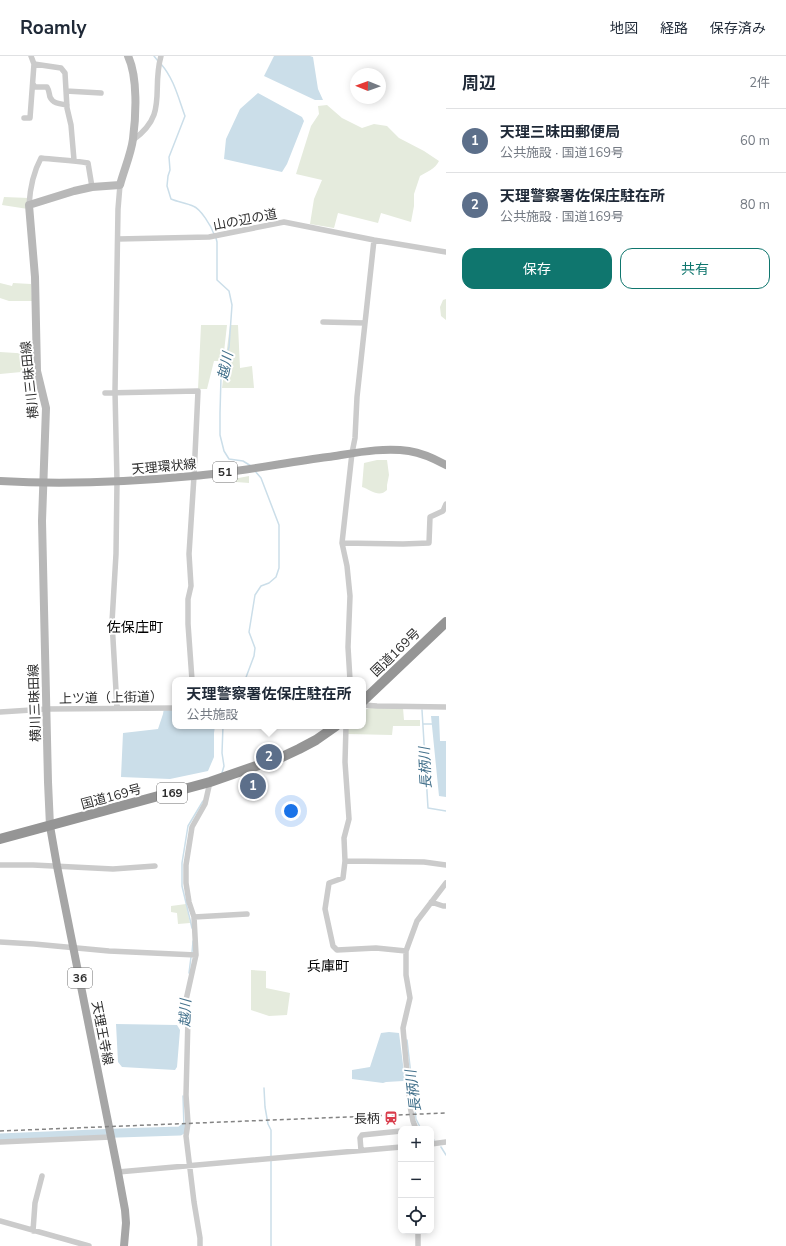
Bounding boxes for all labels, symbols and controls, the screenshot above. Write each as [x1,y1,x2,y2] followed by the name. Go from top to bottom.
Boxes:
[20,15,87,41] text: Roamly
[610,19,638,38] text: 地図
[660,19,688,38] text: 経路
[710,19,766,38] text: 保存済み
[350,68,386,104] north arrow
[462,72,496,95] text: 周辺
[749,74,770,92] text: 2件
[500,122,620,142] text: 天理三昧田郵便局
[471,132,479,150] text: 1
[740,132,770,150] text: 60 m
[500,144,624,162] text: 公共施設 · 国道169号
[500,186,665,206] text: 天理警察署佐保庄駐在所
[471,196,479,214] text: 2
[740,196,770,214] text: 80 m
[212,205,279,235] street label: 山の辺の道
[500,208,624,226] text: 公共施設 · 国道169号
[462,248,612,289] button: 保存
[620,248,770,289] button: 共有
[17,340,43,420] street label: 横川三昧田線
[213,349,238,382] water label: 越川
[131,455,197,479] street label: 天理環状線
[213,462,237,482] road number: 51
[107,618,163,637] district label: 佐保庄町
[367,625,424,681] street label: 国道169号
[25,664,45,742] street label: 横川三昧田線
[172,677,366,729] popup
[186,684,352,704] text: 天理警察署佐保庄駐在所
[59,688,163,708] street label: 上ツ道（上街道）
[186,706,239,724] text: 公共施設
[256,742,282,772] pin: 2
[415,745,436,789] water label: 長柄川
[240,771,266,801] pin: 1
[79,780,144,814] street label: 国道169号
[157,783,187,803] road number: 169
[281,801,301,821] your location
[307,957,349,976] district label: 兵庫町
[68,968,92,988] road number: 36
[176,997,196,1027] water label: 越川
[87,1000,117,1067] street label: 天理王寺線
[401,1067,425,1113] water label: 長柄川
[354,1110,380,1128] place label: 長柄
[383,1110,399,1126] station icon: 長柄
[398,1126,434,1234] map controls
[398,1126,434,1162] button: +
[398,1162,434,1198] button: −
[398,1198,434,1234] button: locate

